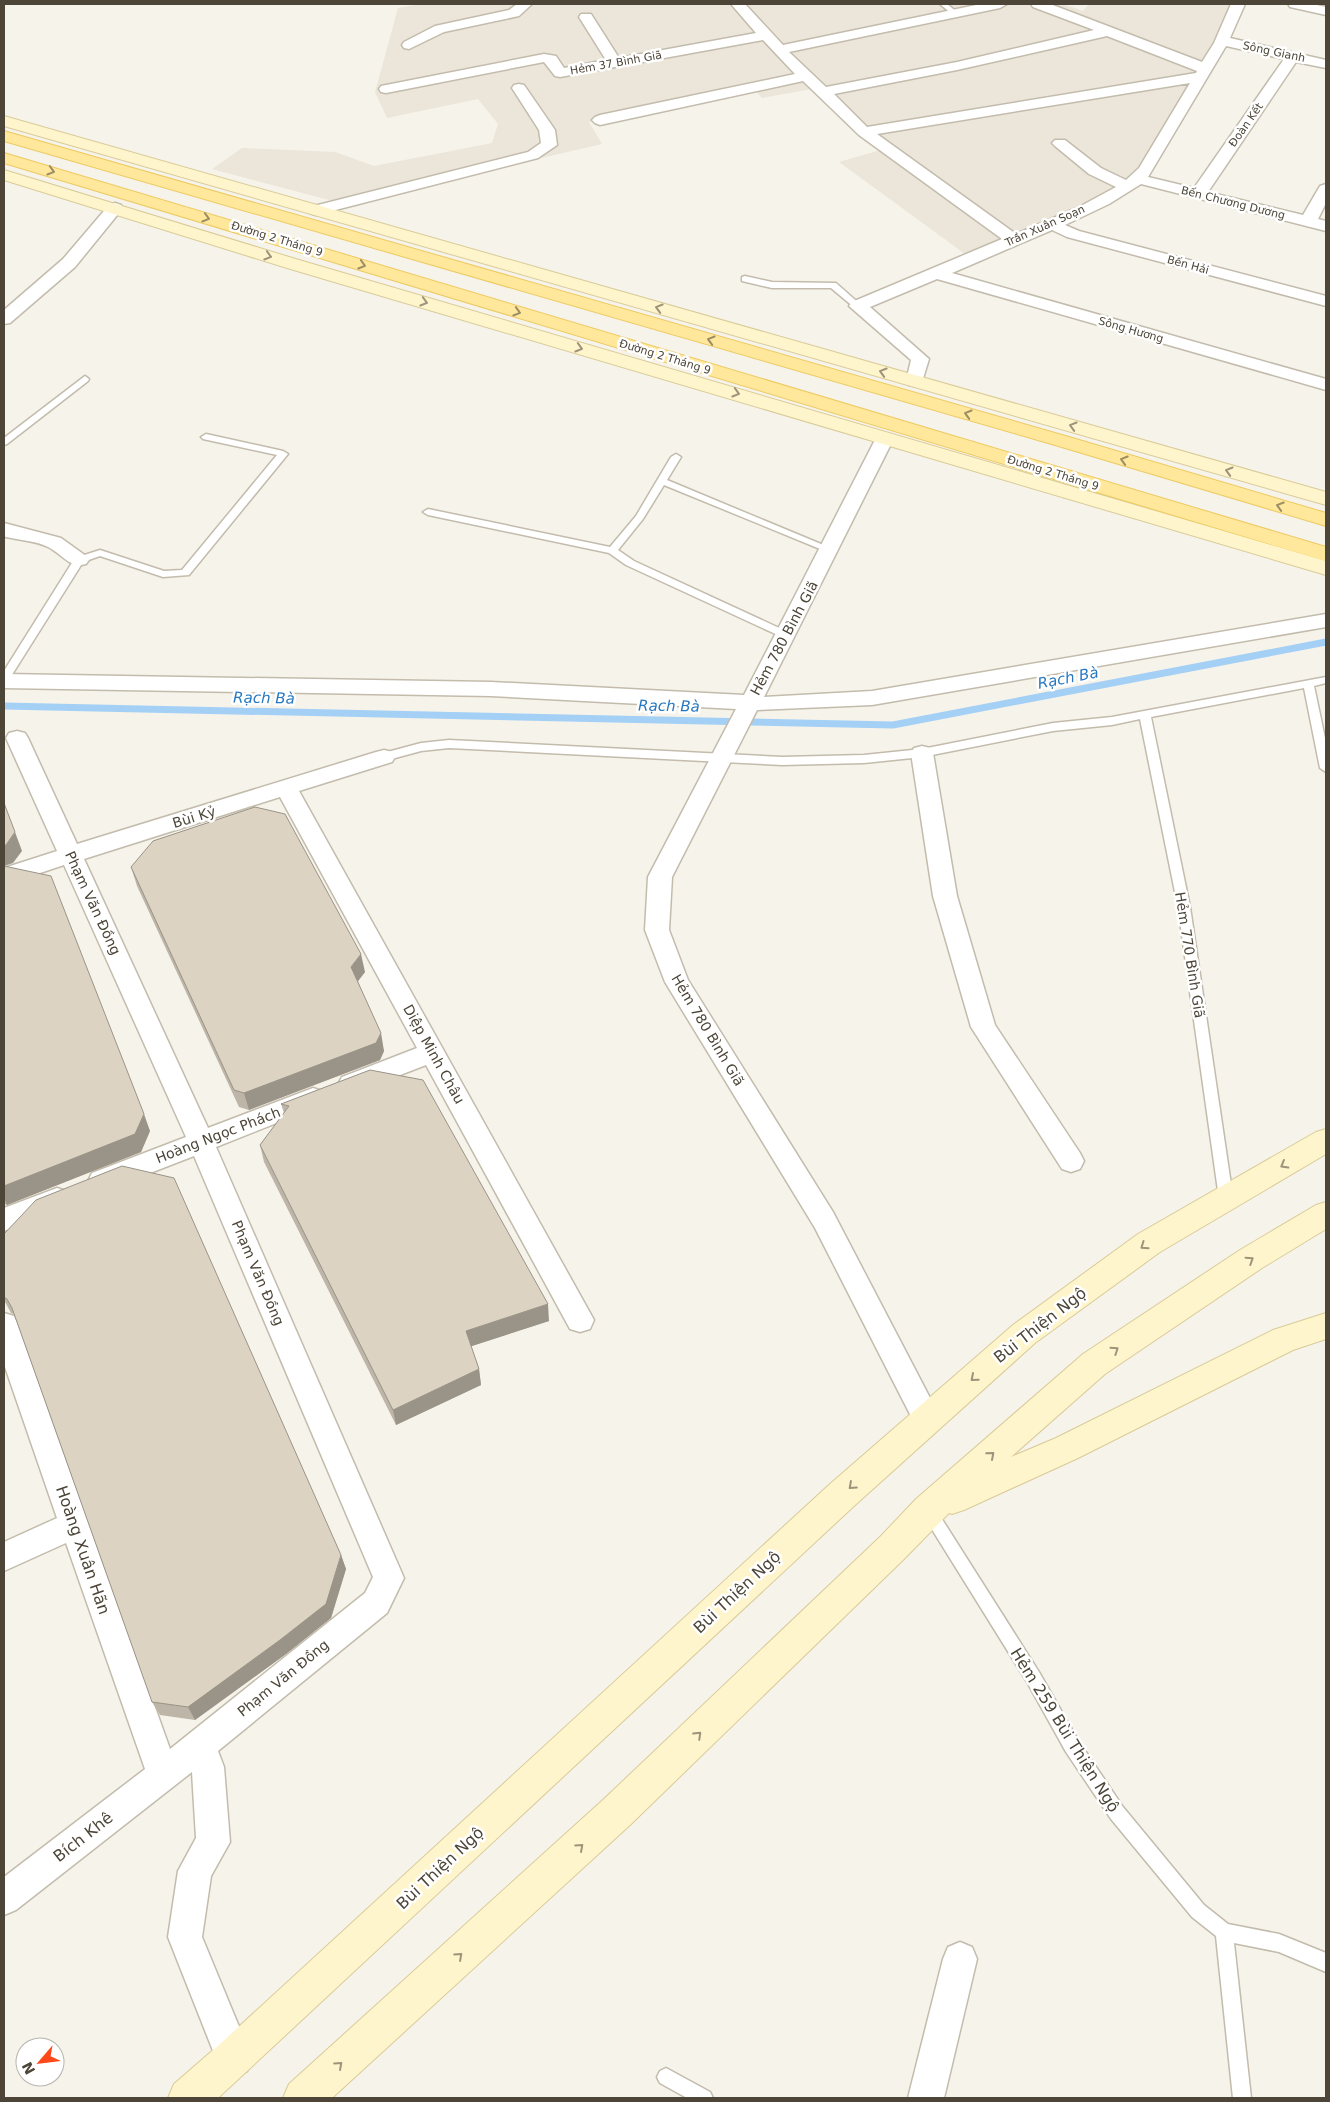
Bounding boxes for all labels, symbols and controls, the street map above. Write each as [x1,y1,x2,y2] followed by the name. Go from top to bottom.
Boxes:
[1242,39,1306,65] street label: Sông Gianh
[569,49,663,77] street label: Hẻm 37 Bình Giã
[1226,100,1266,150] street label: Đoàn Kết
[46,166,54,176] one-way arrow
[1180,184,1286,222] street label: Bến Chương Dương
[1002,203,1087,250] street label: Trần Xuân Soạn
[202,212,210,222] one-way arrow
[230,219,324,259] street label: Đường 2 Tháng 9
[263,251,271,261] one-way arrow
[1166,253,1210,277] street label: Bến Hải
[357,260,365,270] one-way arrow
[419,297,427,307] one-way arrow
[656,304,664,314] one-way arrow
[513,307,521,317] one-way arrow
[1097,315,1165,345] street label: Sông Hương
[707,336,715,346] one-way arrow
[618,337,712,377] street label: Đường 2 Tháng 9
[575,343,583,353] one-way arrow
[879,368,887,378] one-way arrow
[731,388,739,398] one-way arrow
[964,409,972,420] one-way arrow
[1069,422,1077,432] one-way arrow
[1006,453,1100,493] street label: Đường 2 Tháng 9
[1120,455,1129,465] one-way arrow
[1224,466,1233,477] one-way arrow
[1276,502,1284,512] one-way arrow
[747,578,821,698] street label: Hẻm 780 Bình Giã
[1036,663,1100,693] water label: Rạch Bà
[233,688,295,708] water label: Rạch Bà
[638,696,700,716] water label: Rạch Bà
[170,803,218,831] street label: Bùi Kỷ
[62,849,124,957] street label: Phạm Văn Đồng
[1172,891,1208,1019] street label: Hẻm 770 Bình Giã
[668,971,748,1089] street label: Hẻm 780 Bình Giã
[400,1002,468,1106] street label: Diệp Minh Châu
[153,1104,283,1166] street label: Hoàng Ngọc Phách
[1280,1158,1289,1168] one-way arrow
[229,1218,287,1328] street label: Phạm Văn Đồng
[1140,1240,1149,1249] one-way arrow
[1244,1257,1254,1266] one-way arrow
[990,1283,1090,1367] street label: Bùi Thiện Ngộ
[1109,1347,1119,1356] one-way arrow
[970,1372,979,1381] one-way arrow
[985,1452,994,1461] one-way arrow
[849,1480,858,1489] one-way arrow
[52,1483,114,1617] street label: Hoàng Xuân Hãn
[690,1547,784,1637] street label: Bùi Thiện Ngộ
[234,1636,332,1720] street label: Phạm Văn Đồng
[1007,1644,1123,1816] street label: Hẻm 259 Bùi Thiện Ngộ
[692,1732,701,1741] one-way arrow
[50,1808,116,1866] street label: Bích Khê
[393,1823,487,1913] street label: Bùi Thiện Ngộ
[574,1844,583,1853] one-way arrow
[454,1953,463,1962] one-way arrow
[15,2037,65,2087] north arrow
[19,2059,38,2077] text: N
[334,2062,343,2071] one-way arrow

